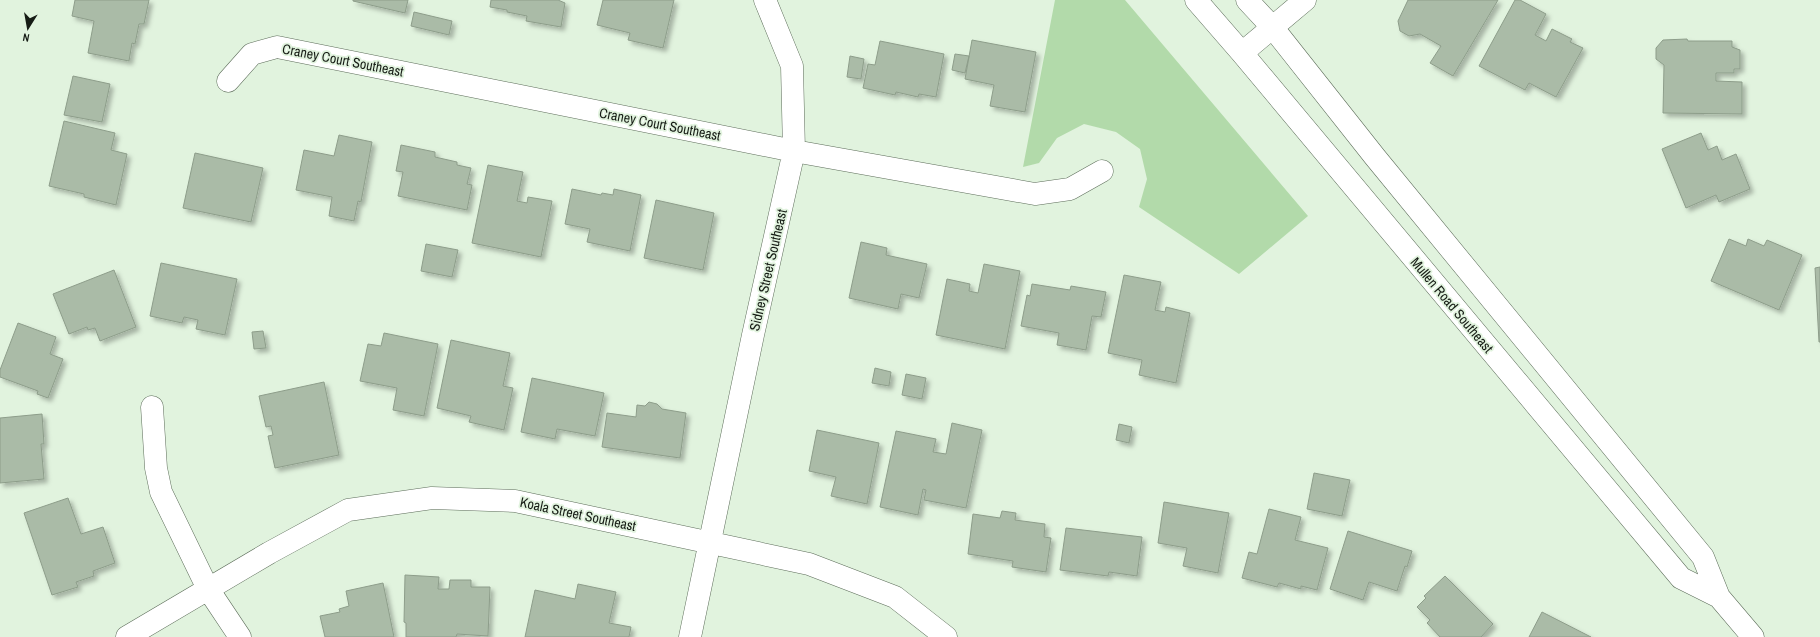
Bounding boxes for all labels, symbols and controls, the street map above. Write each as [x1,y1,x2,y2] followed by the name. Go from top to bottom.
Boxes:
[8,8,48,48] north arrow
[22,30,31,45] text: N
[281,39,405,81] street label: Craney Court Southeast
[598,103,722,145] street label: Craney Court Southeast
[745,207,791,333] street label: Sidney Street Southeast
[1407,254,1497,356] street label: Mullen Road Southeast
[518,493,638,535] street label: Koala Street Southeast

